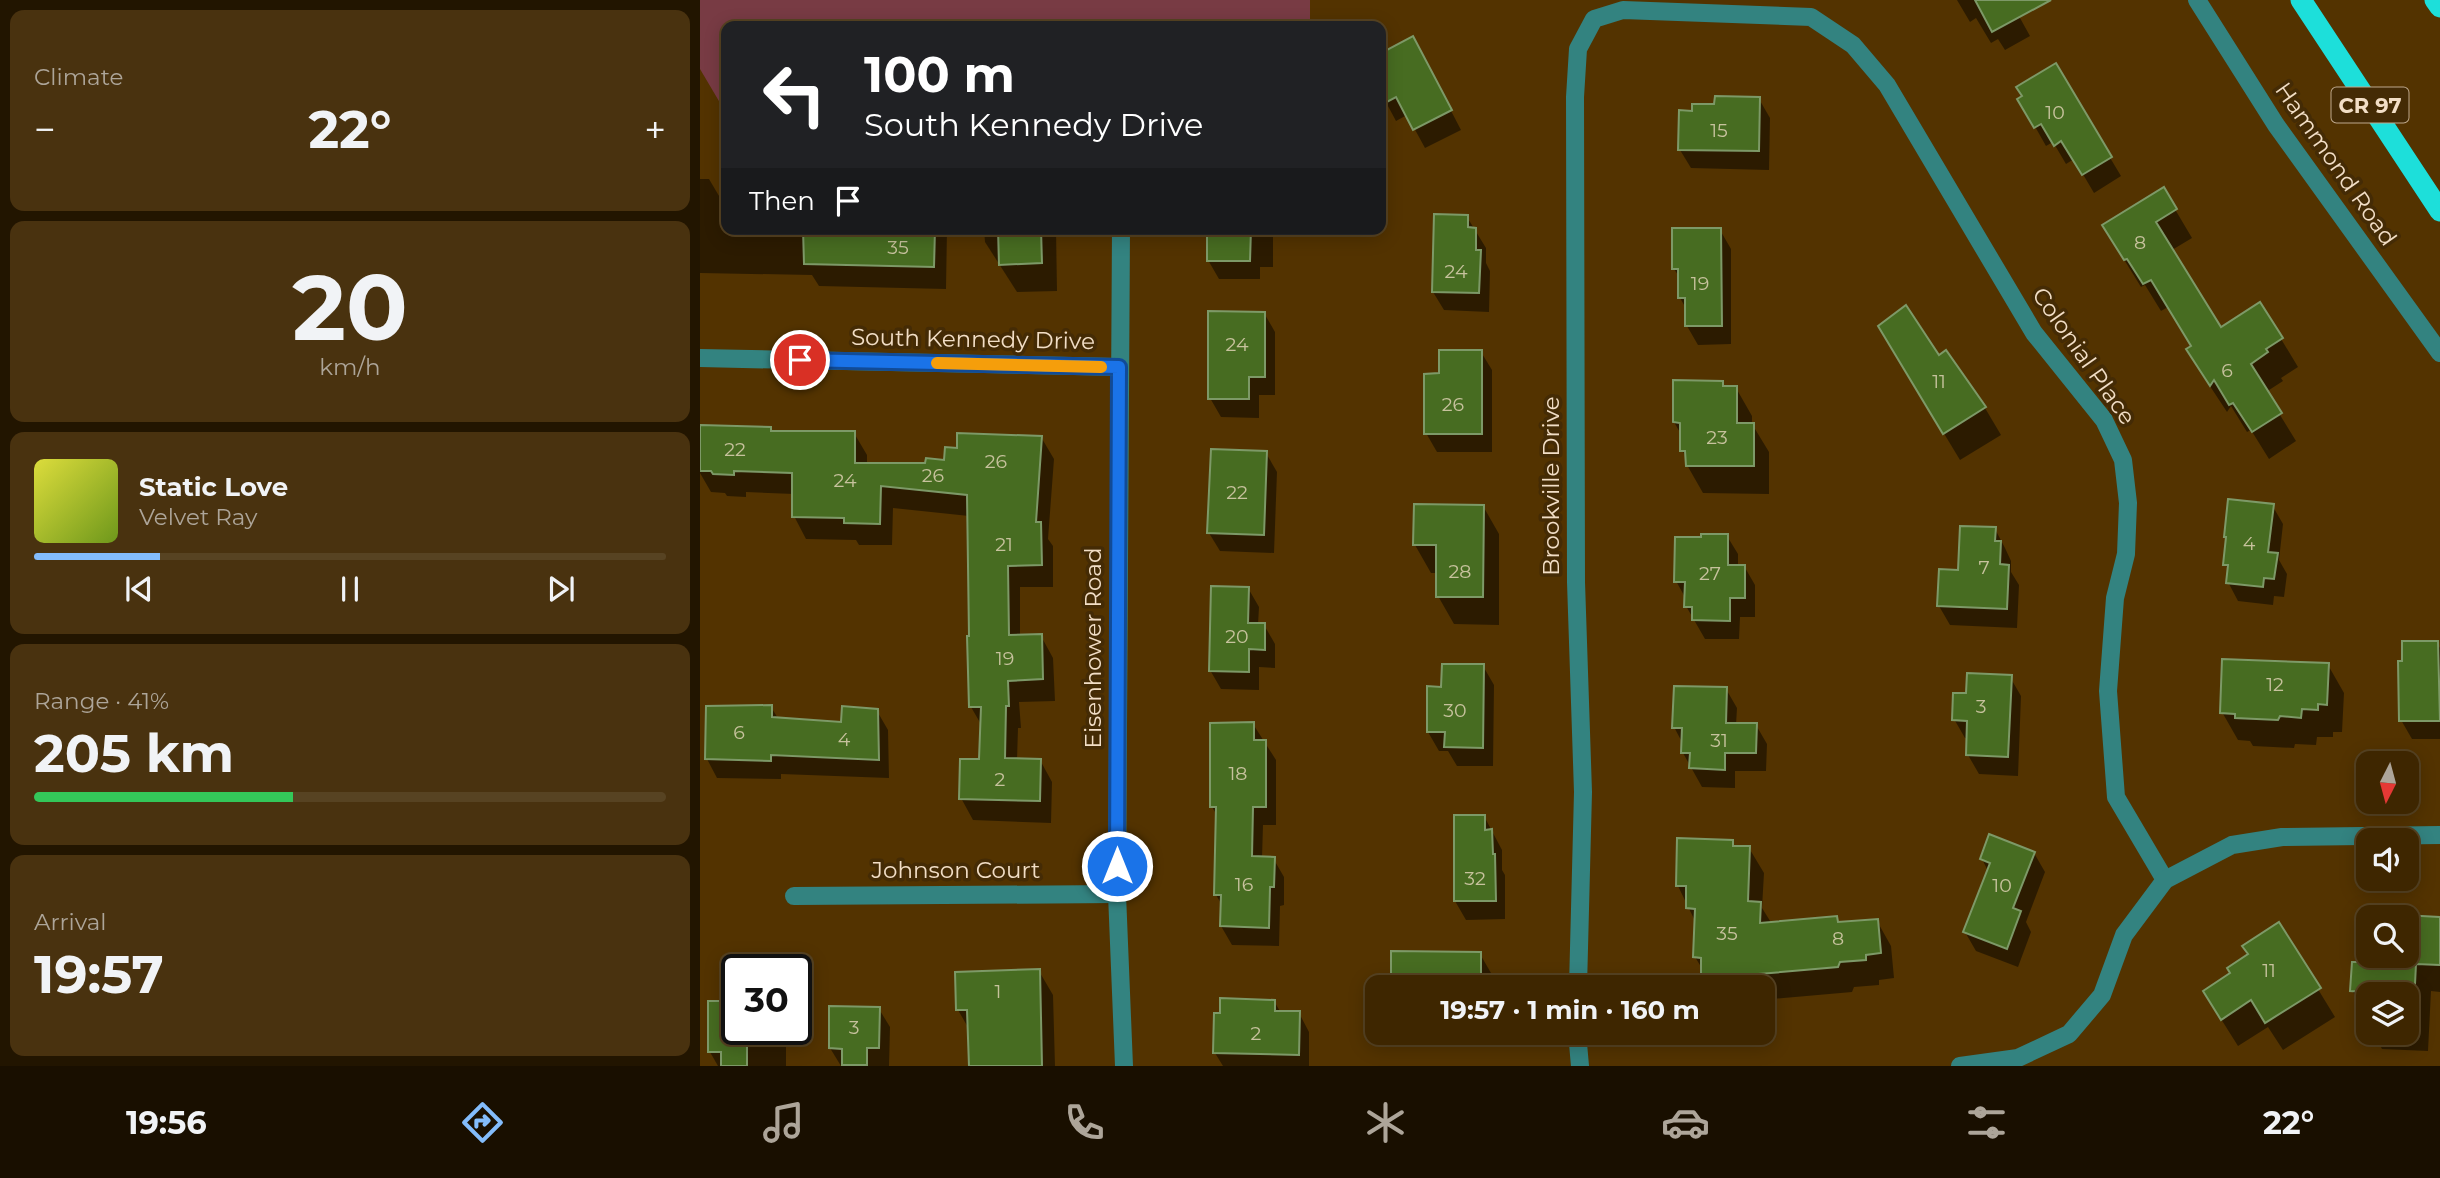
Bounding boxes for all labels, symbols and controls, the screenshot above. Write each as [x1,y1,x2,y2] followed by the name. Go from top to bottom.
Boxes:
[864,45,1015,104] text: 100 m
[749,49,840,140] icon: left
[34,63,123,91] text: Climate
[2269,77,2403,251] street label: Hammond Road
[2332,88,2408,122] road number: CR 97
[308,98,392,161] text: 22°
[2045,101,2065,124] house number: 10
[864,105,1203,144] text: South Kennedy Drive
[34,106,56,153] text: −
[644,106,666,153] text: +
[1710,119,1728,142] house number: 15
[829,182,867,220] icon: arrive
[749,185,815,217] text: Then
[2134,231,2146,254] house number: 8
[887,236,909,259] house number: 35
[292,252,408,363] text: 20
[1445,260,1468,283] house number: 24
[1691,272,1709,295] house number: 19
[2026,282,2142,430] street label: Colonial Place
[851,323,1095,355] street label: South Kennedy Drive
[770,330,830,390] pin
[1226,333,1249,356] house number: 24
[781,341,819,379] icon: arrive
[319,353,381,381] text: km/h
[2221,359,2233,382] house number: 6
[1932,370,1946,393] house number: 11
[1442,393,1464,416] house number: 26
[1537,396,1565,576] street label: Brookville Drive
[1706,426,1728,449] house number: 23
[724,438,746,461] house number: 22
[985,450,1007,473] house number: 26
[922,464,944,487] house number: 26
[834,469,857,492] house number: 24
[139,471,288,503] text: Static Love
[1226,481,1248,504] house number: 22
[139,503,257,531] text: Velvet Ray
[2243,532,2256,555] house number: 4
[995,533,1013,556] house number: 21
[1079,547,1107,749] street label: Eisenhower Road
[1978,556,1990,579] house number: 7
[1449,560,1471,583] house number: 28
[1699,562,1721,585] house number: 27
[120,570,158,608] icon: previous
[331,570,369,608] icon: pause
[542,570,580,608] icon: next
[1225,625,1249,648] house number: 20
[996,647,1014,670] house number: 19
[2266,673,2284,696] house number: 12
[34,687,169,715] text: Range · 41%
[1976,695,1986,718] house number: 3
[1443,699,1467,722] house number: 30
[733,721,745,744] house number: 6
[34,722,234,785] text: 205 km
[838,728,851,751] house number: 4
[1710,729,1728,752] house number: 31
[2356,751,2418,814] north arrow
[2356,751,2419,1045] map controls
[1229,762,1247,785] house number: 18
[995,768,1006,791] house number: 2
[2356,828,2419,891] button: sound
[1080,829,1154,903] position arrow
[871,856,1040,884] street label: Johnson Court
[1464,867,1486,890] house number: 32
[1235,873,1253,896] house number: 16
[1992,874,2012,897] house number: 10
[2356,905,2419,968] button: search
[34,908,107,936] text: Arrival
[1716,922,1738,945] house number: 35
[1832,927,1844,950] house number: 8
[34,943,164,1006] text: 19:57
[721,954,812,1045] speed limit sign: 30
[2262,959,2276,982] house number: 11
[995,980,1001,1003] house number: 1
[2356,982,2419,1045] button: layers
[1440,994,1700,1026] text: 19:57 · 1 min · 160 m
[849,1016,859,1039] house number: 3
[1251,1022,1262,1045] house number: 2
[458,1098,507,1147] icon: directions
[759,1098,808,1147] icon: music
[1060,1098,1109,1147] icon: phone
[1361,1098,1410,1147] icon: climate
[1661,1098,1710,1147] icon: car
[1962,1098,2011,1147] icon: filters
[126,1103,207,1142] text: 19:56
[2263,1103,2314,1142] text: 22°

